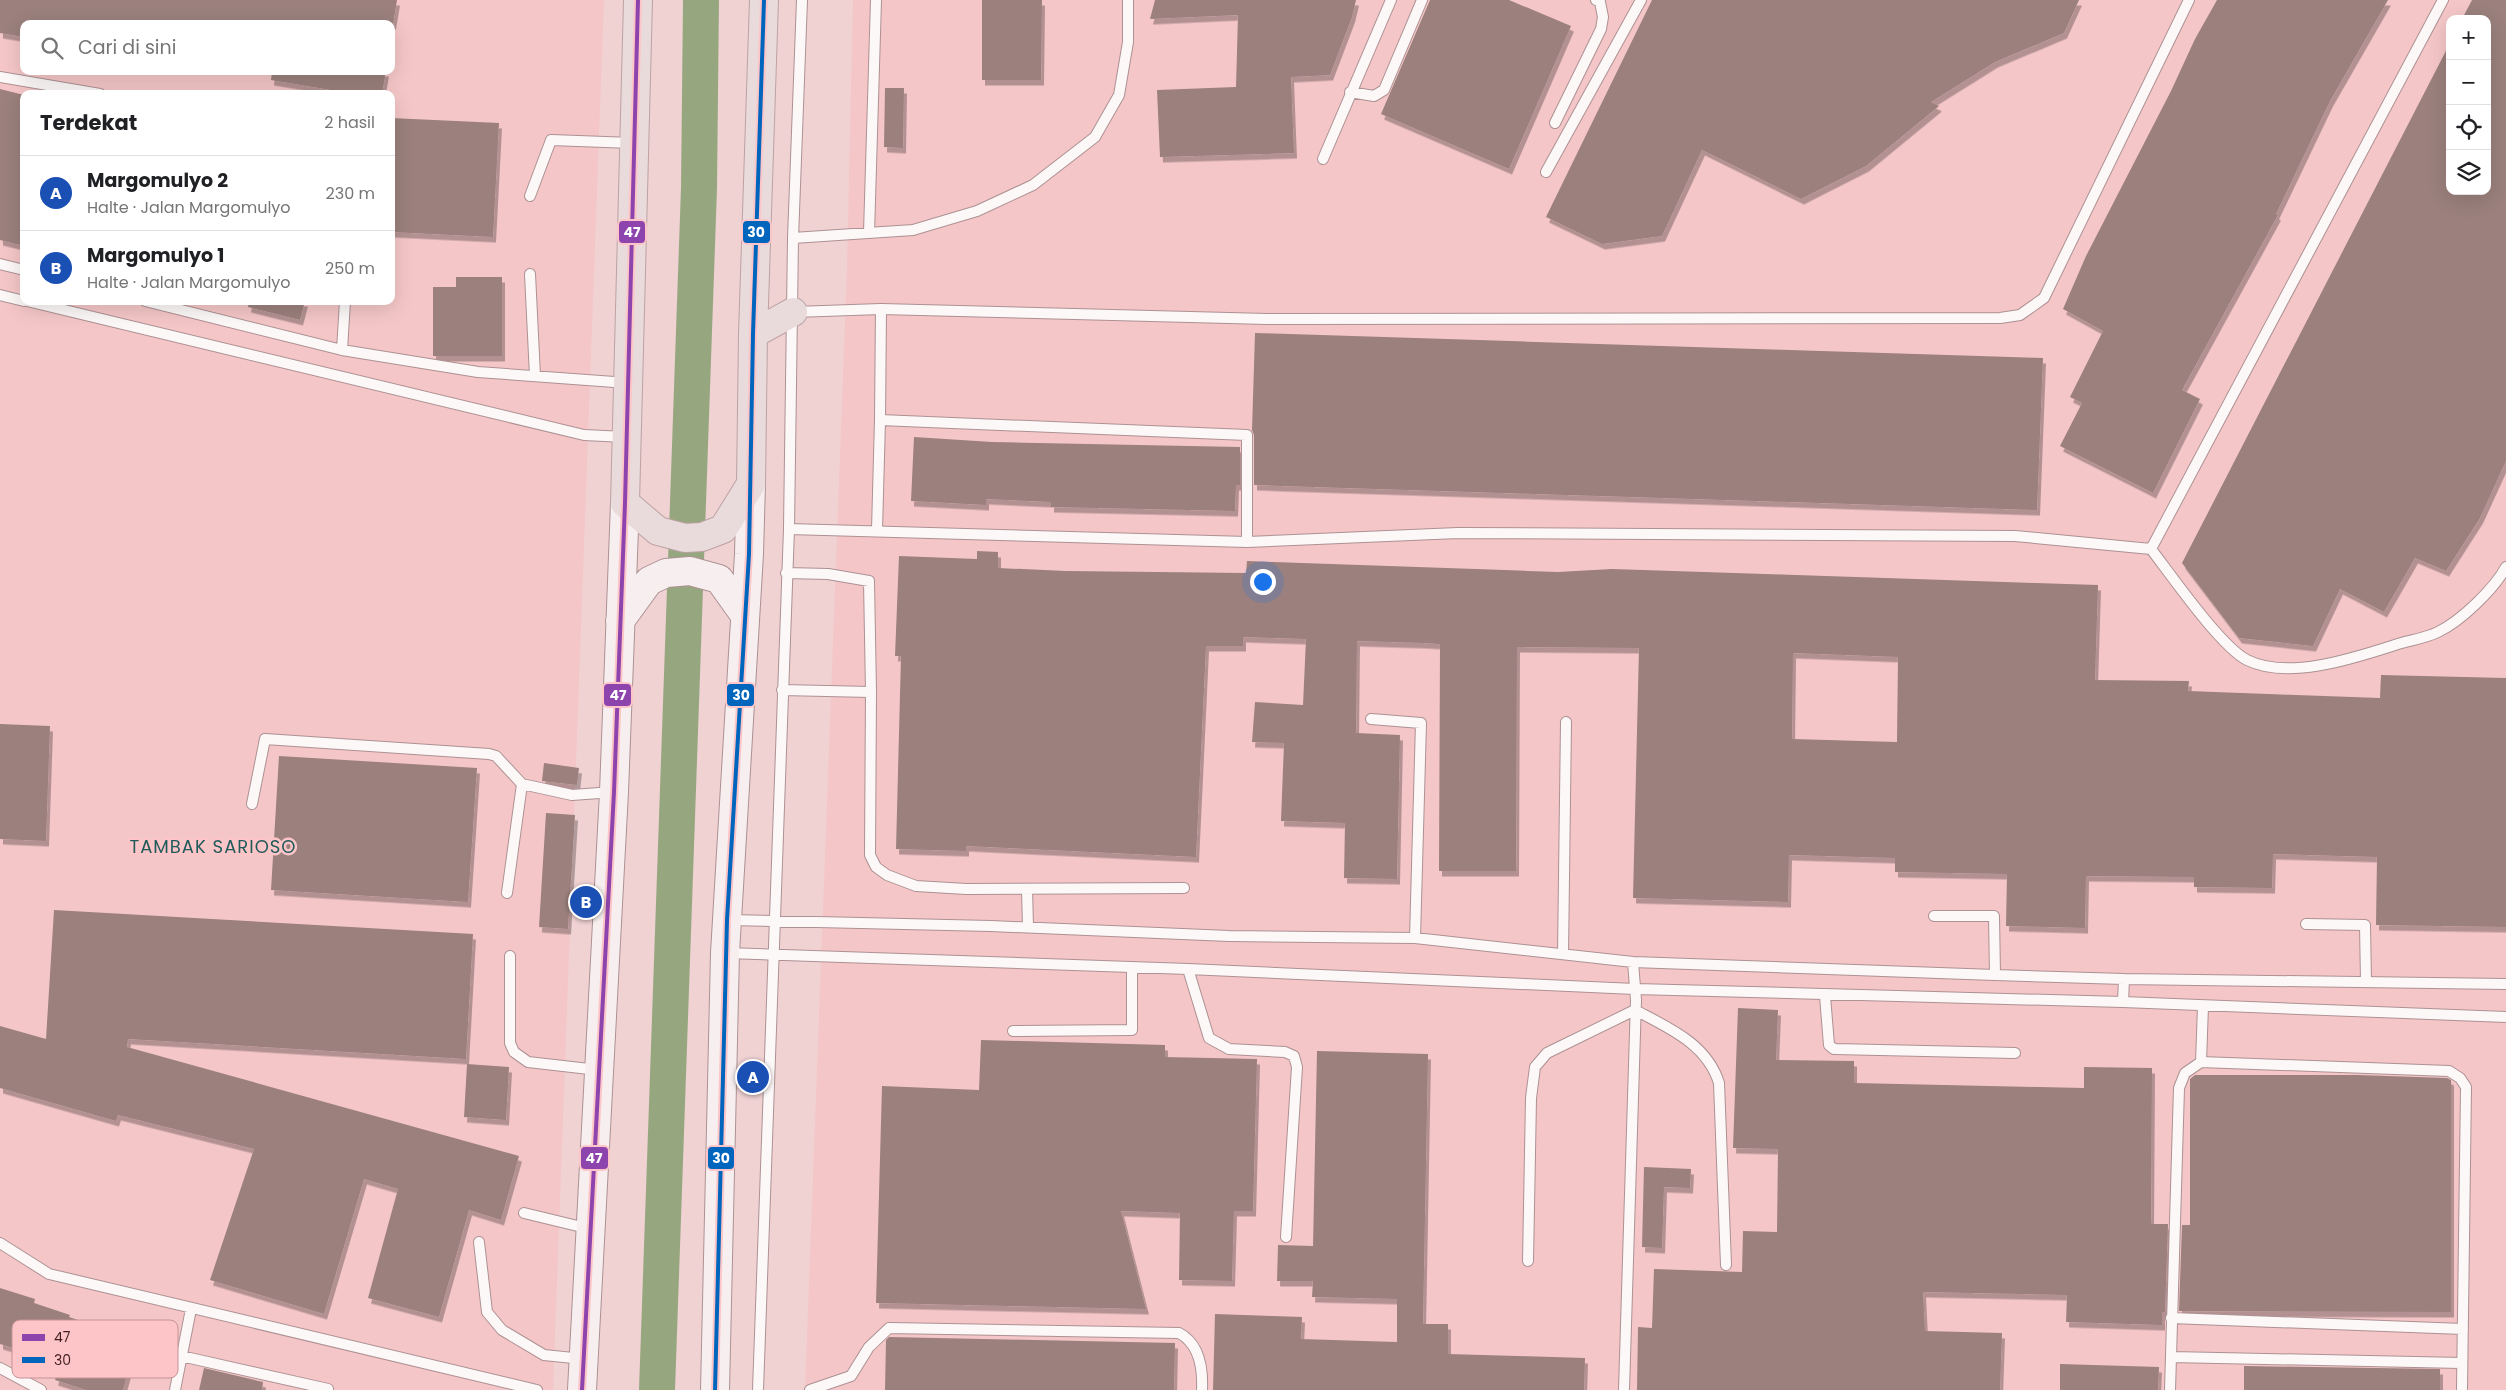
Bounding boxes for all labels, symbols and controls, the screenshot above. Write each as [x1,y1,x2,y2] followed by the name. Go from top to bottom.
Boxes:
[2446,15,2491,195] map controls
[2446,15,2491,60] button: +
[20,20,395,75] search box
[38,34,66,62] icon: search
[78,34,176,61] text: Cari di sini
[2446,60,2491,105] button: −
[2446,105,2491,150] button: locate
[40,108,137,137] text: Terdekat
[324,111,375,134] text: 2 hasil
[2446,150,2491,195] button: layers
[87,167,228,194] text: Margomulyo 2
[50,182,62,205] text: A
[326,182,375,205] text: 230 m
[87,196,291,219] text: Halte · Jalan Margomulyo
[618,220,646,244] line badge: 47
[742,220,771,244] line badge: 30
[624,222,641,242] text: 47
[747,222,765,242] text: 30
[87,242,224,269] text: Margomulyo 1
[51,257,61,280] text: B
[325,257,375,280] text: 250 m
[87,271,291,294] text: Halte · Jalan Margomulyo
[1250,569,1276,595] your location
[603,683,632,707] line badge: 47
[726,683,755,707] line badge: 30
[610,685,627,705] text: 47
[732,685,750,705] text: 30
[129,834,297,859] district label: TAMBAK SARIOSO
[570,883,602,921] pin: B
[737,1058,769,1096] pin: A
[580,1146,609,1170] line badge: 47
[707,1146,735,1170] line badge: 30
[586,1148,603,1168] text: 47
[712,1148,730,1168] text: 30
[12,1320,178,1378] legend
[54,1327,71,1347] text: 47
[54,1350,71,1370] text: 30

